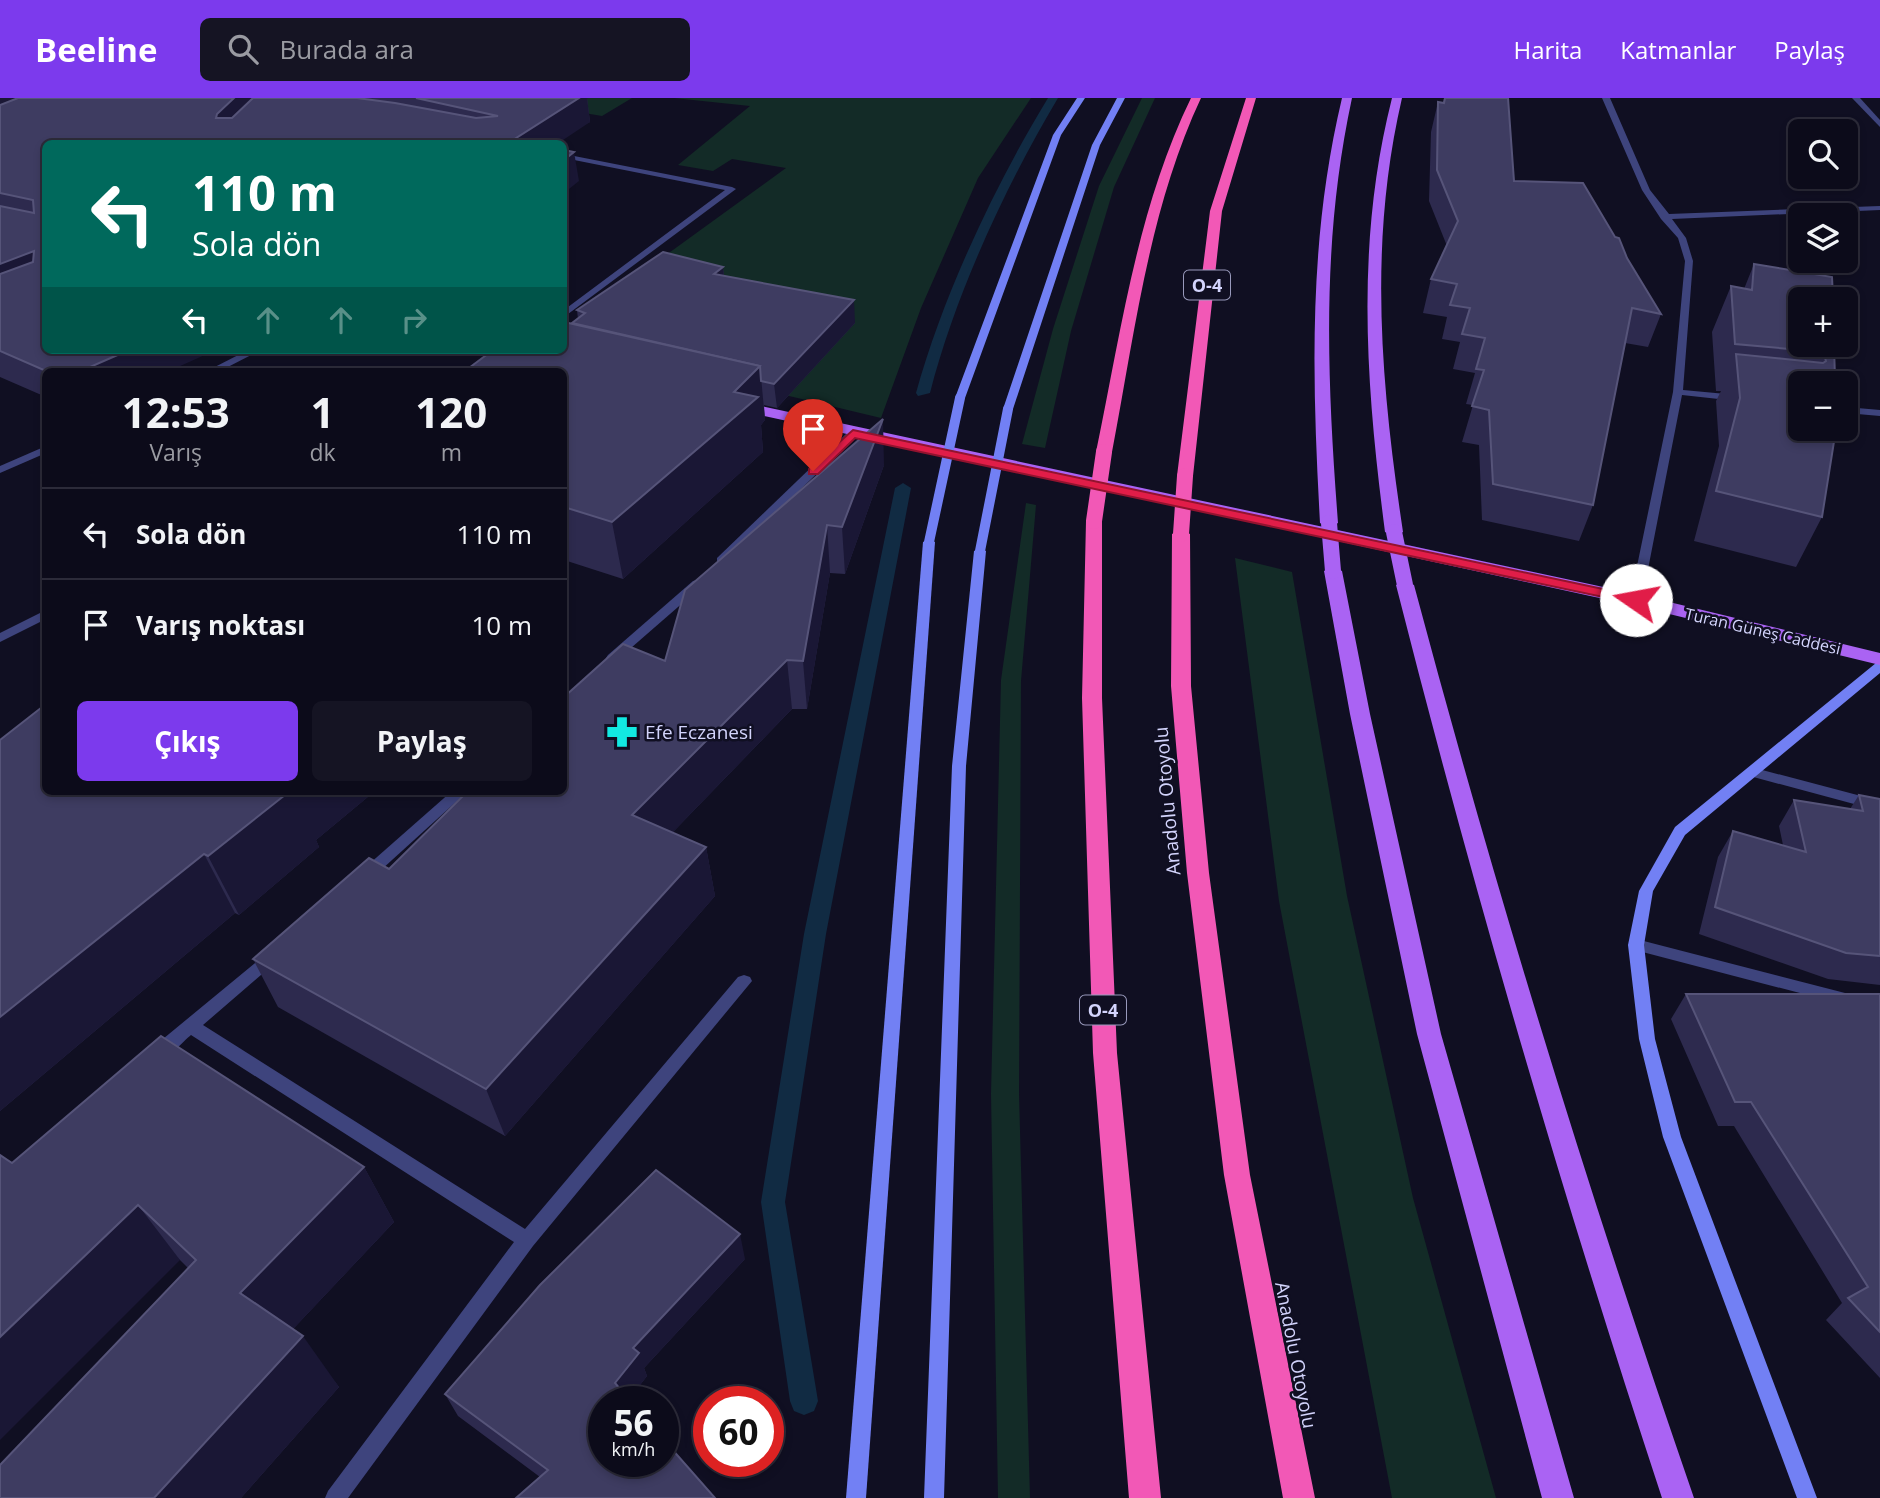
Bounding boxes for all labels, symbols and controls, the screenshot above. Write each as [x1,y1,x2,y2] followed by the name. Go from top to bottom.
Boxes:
[200,18,690,81] search box
[35,27,158,72] text: Beeline
[224,30,262,68] icon: search
[280,31,414,67] text: Burada ara
[1514,33,1582,66] text: Harita
[1620,33,1736,66] text: Katmanlar
[1774,33,1845,66] text: Paylaş
[1788,119,1858,441] map controls
[1788,119,1858,189] button: search
[192,159,337,225] text: 110 m
[77,168,168,259] icon: left
[1788,203,1858,273] button: layers
[192,222,321,265] text: Sola dön
[1184,270,1230,300] road number: O-4
[1788,287,1858,357] button: +
[176,301,214,339] icon: left
[249,301,287,339] icon: ahead
[322,301,360,339] icon: ahead
[395,301,433,339] icon: right
[1788,371,1858,441] button: −
[122,383,230,440] text: 12:53
[310,383,335,440] text: 1
[415,383,487,440] text: 120
[783,399,843,471] pin
[794,410,832,448] icon: arrive
[149,436,202,468] text: Varış
[309,436,336,468] text: dk
[441,436,462,468] text: m
[77,515,115,553] icon: left
[136,516,246,552] text: Sola dön
[457,516,532,552] text: 110 m
[1599,563,1673,637] position arrow
[1683,602,1843,660] street label: Turan Güneş Caddesi
[77,606,115,644] icon: arrive
[136,607,305,643] text: Varış noktası
[471,607,532,643] text: 10 m
[77,701,298,781] button: Çıkış
[312,701,532,781] button: Paylaş
[605,715,639,749] pharmacy icon: Efe Eczanesi
[645,719,753,745] place label: Efe Eczanesi
[1148,726,1186,876] street label: Anadolu Otoyolu
[1080,995,1126,1024] road number: O-4
[1269,1279,1323,1431] street label: Anadolu Otoyolu
[693,1386,784,1477] speed limit sign: 60
[613,1399,654,1446] text: 56
[612,1437,655,1461] text: km/h

